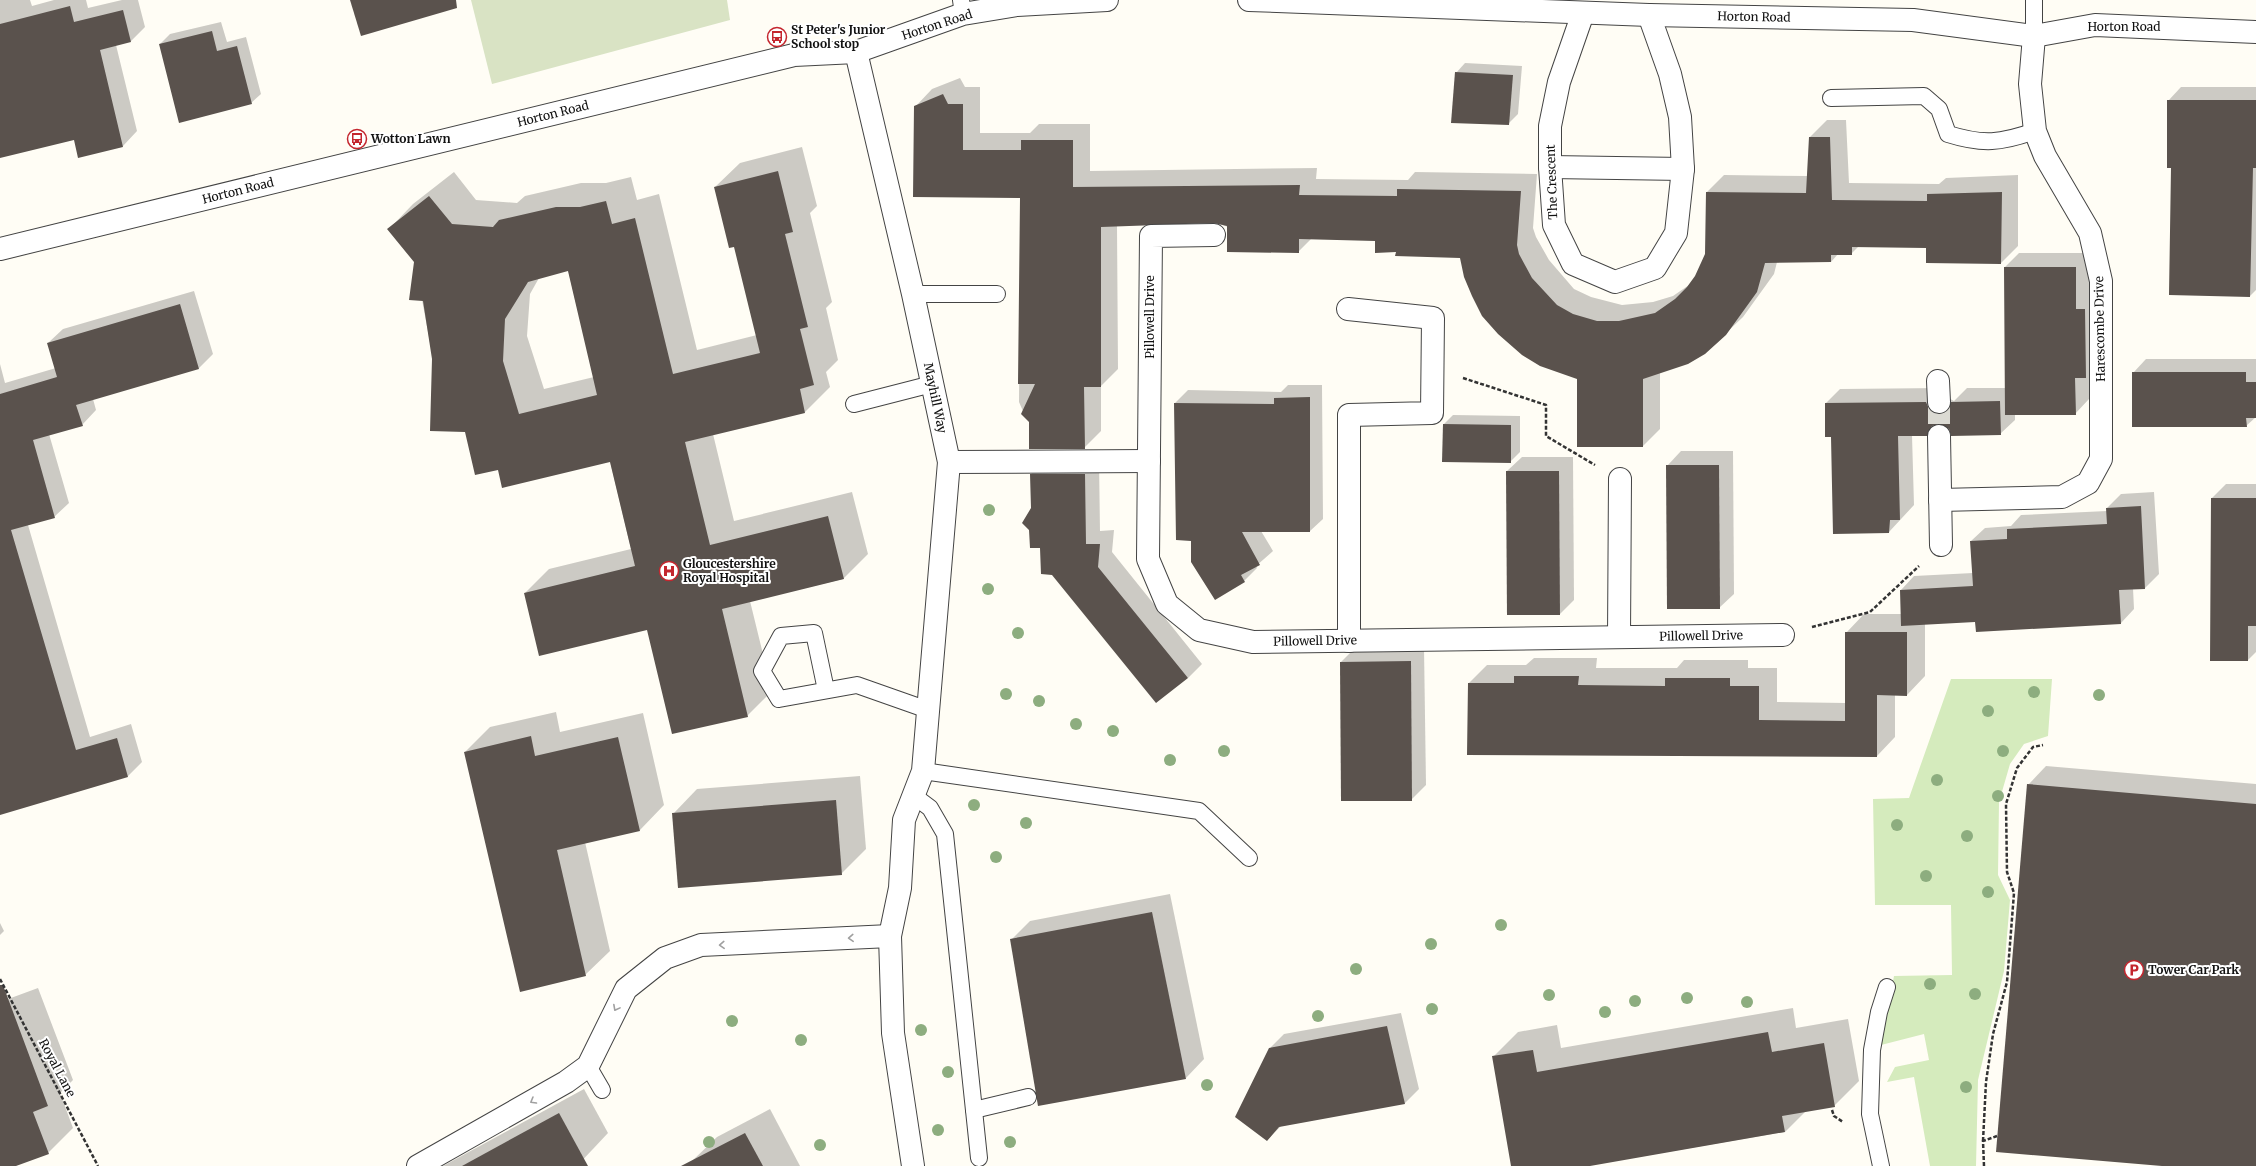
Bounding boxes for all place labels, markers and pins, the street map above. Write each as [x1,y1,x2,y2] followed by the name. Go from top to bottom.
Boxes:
[791,22,886,51] place label: St Peter's Junior School stop
[766,26,788,48] bus stop icon: St Peter's Junior School stop
[346,128,368,150] bus stop icon: Wotton Lawn
[370,131,451,146] place label: Wotton Lawn
[683,556,776,585] place label: Gloucestershire Royal Hospital
[658,560,680,582] hospital icon: Gloucestershire Royal Hospital
[2123,959,2145,981] parking icon: Tower Car Park
[2148,962,2239,977] place label: Tower Car Park

